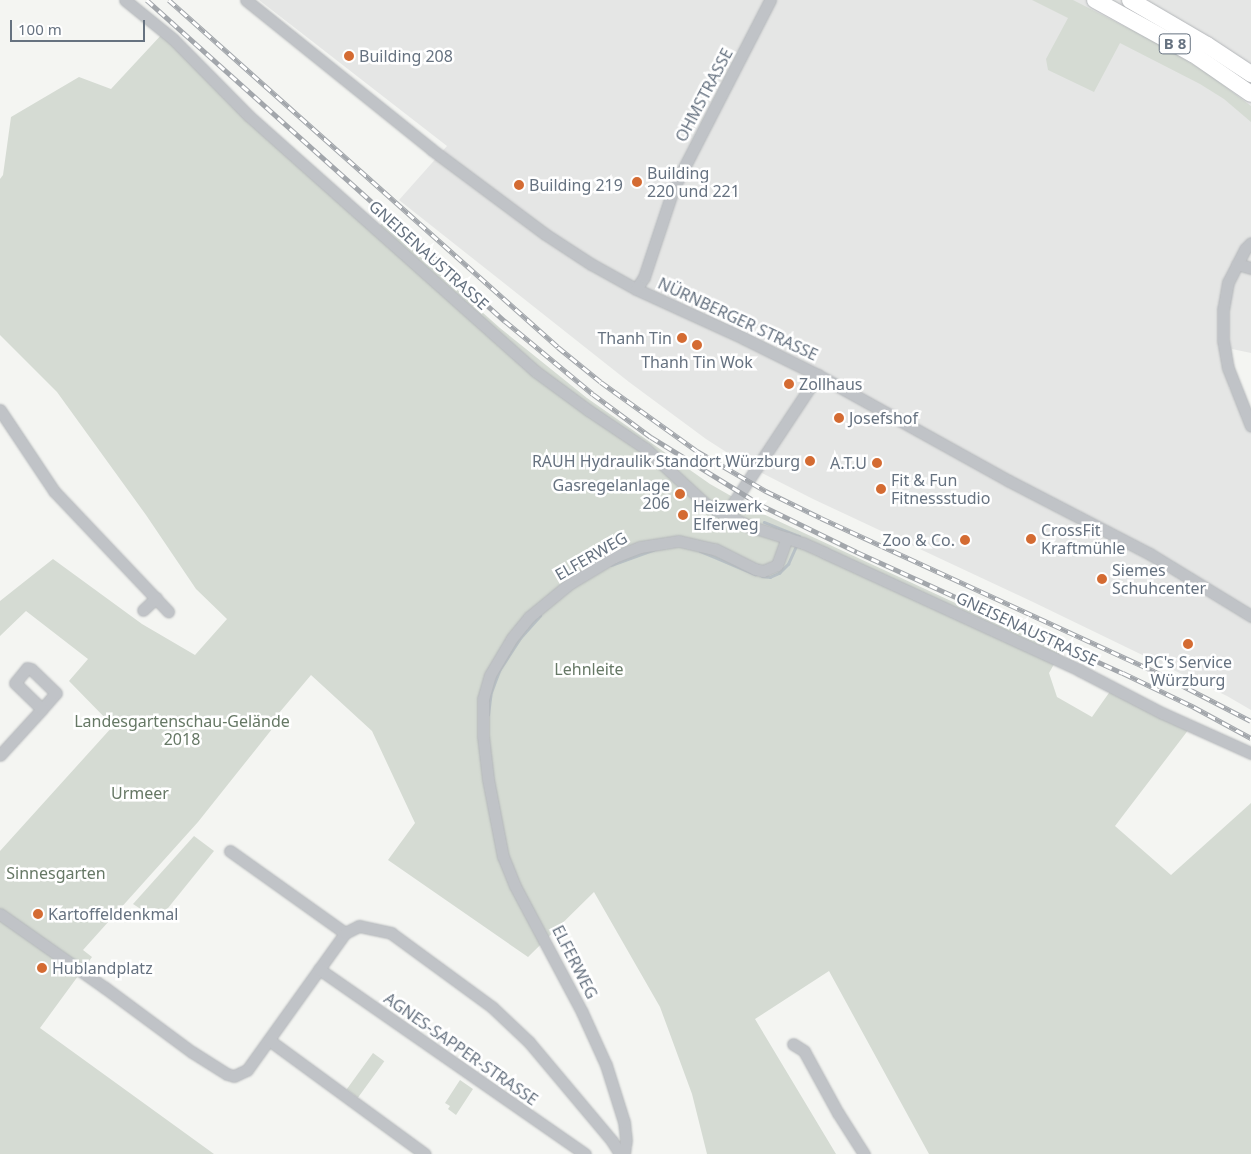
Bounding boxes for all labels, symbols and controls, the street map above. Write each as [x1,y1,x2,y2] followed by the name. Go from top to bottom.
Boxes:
[12,10,148,42] scale bar
[18,19,62,39] text: 100 m
[1159,32,1191,56] road number: B 8
[671,45,737,145] street label: OHMSTRASSE
[359,46,453,66] place label: Building 208
[343,50,355,62] marker: Building 208
[647,163,740,201] place label: Building 220 und 221
[529,175,623,195] place label: Building 219
[631,176,643,188] marker: Building 220 und 221
[513,179,525,191] marker: Building 219
[365,196,493,314] street label: GNEISENAUSTRASSE
[655,273,821,365] street label: NÜRNBERGER STRASSE
[597,328,672,348] place label: Thanh Tin
[676,332,688,344] marker: Thanh Tin
[691,339,703,351] marker: Thanh Tin Wok
[641,352,753,372] place label: Thanh Tin Wok
[799,374,863,394] place label: Zollhaus
[783,378,795,390] marker: Zollhaus
[849,408,918,428] place label: Josefshof
[833,412,845,424] marker: Josefshof
[532,451,800,471] place label: RAUH Hydraulik Standort Würzburg
[830,453,867,473] place label: A.T.U
[804,455,816,467] marker: RAUH Hydraulik Standort Würzburg
[871,457,883,469] marker: A.T.U
[891,470,990,508] place label: Fit & Fun Fitnessstudio
[553,475,670,513] place label: Gasregelanlage 206
[875,483,887,495] marker: Fit & Fun Fitnessstudio
[674,488,686,500] marker: Gasregelanlage 206
[693,496,762,534] place label: Heizwerk Elferweg
[677,509,689,521] marker: Heizwerk Elferweg
[1041,520,1125,558] place label: CrossFit Kraftmühle
[552,528,630,584] street label: ELFERWEG
[882,530,955,550] place label: Zoo & Co.
[1025,533,1037,545] marker: CrossFit Kraftmühle
[959,534,971,546] marker: Zoo & Co.
[1112,560,1206,598] place label: Siemes Schuhcenter
[1096,573,1108,585] marker: Siemes Schuhcenter
[953,588,1101,670] street label: GNEISENAUSTRASSE
[1182,638,1194,650] marker: PC's Service Würzburg
[1144,652,1232,690] place label: PC's Service Würzburg
[554,659,624,679] park label: Lehnleite
[74,711,290,749] park label: Landesgartenschau-Gelände 2018
[111,783,169,803] park label: Urmeer
[6,863,106,883] park label: Sinnesgarten
[48,904,178,924] place label: Kartoffeldenkmal
[32,908,44,920] marker: Kartoffeldenkmal
[548,922,602,1002] street label: ELFERWEG
[52,958,153,978] place label: Hublandplatz
[36,962,48,974] marker: Hublandplatz
[380,989,542,1109] street label: AGNES-SAPPER-STRASSE

